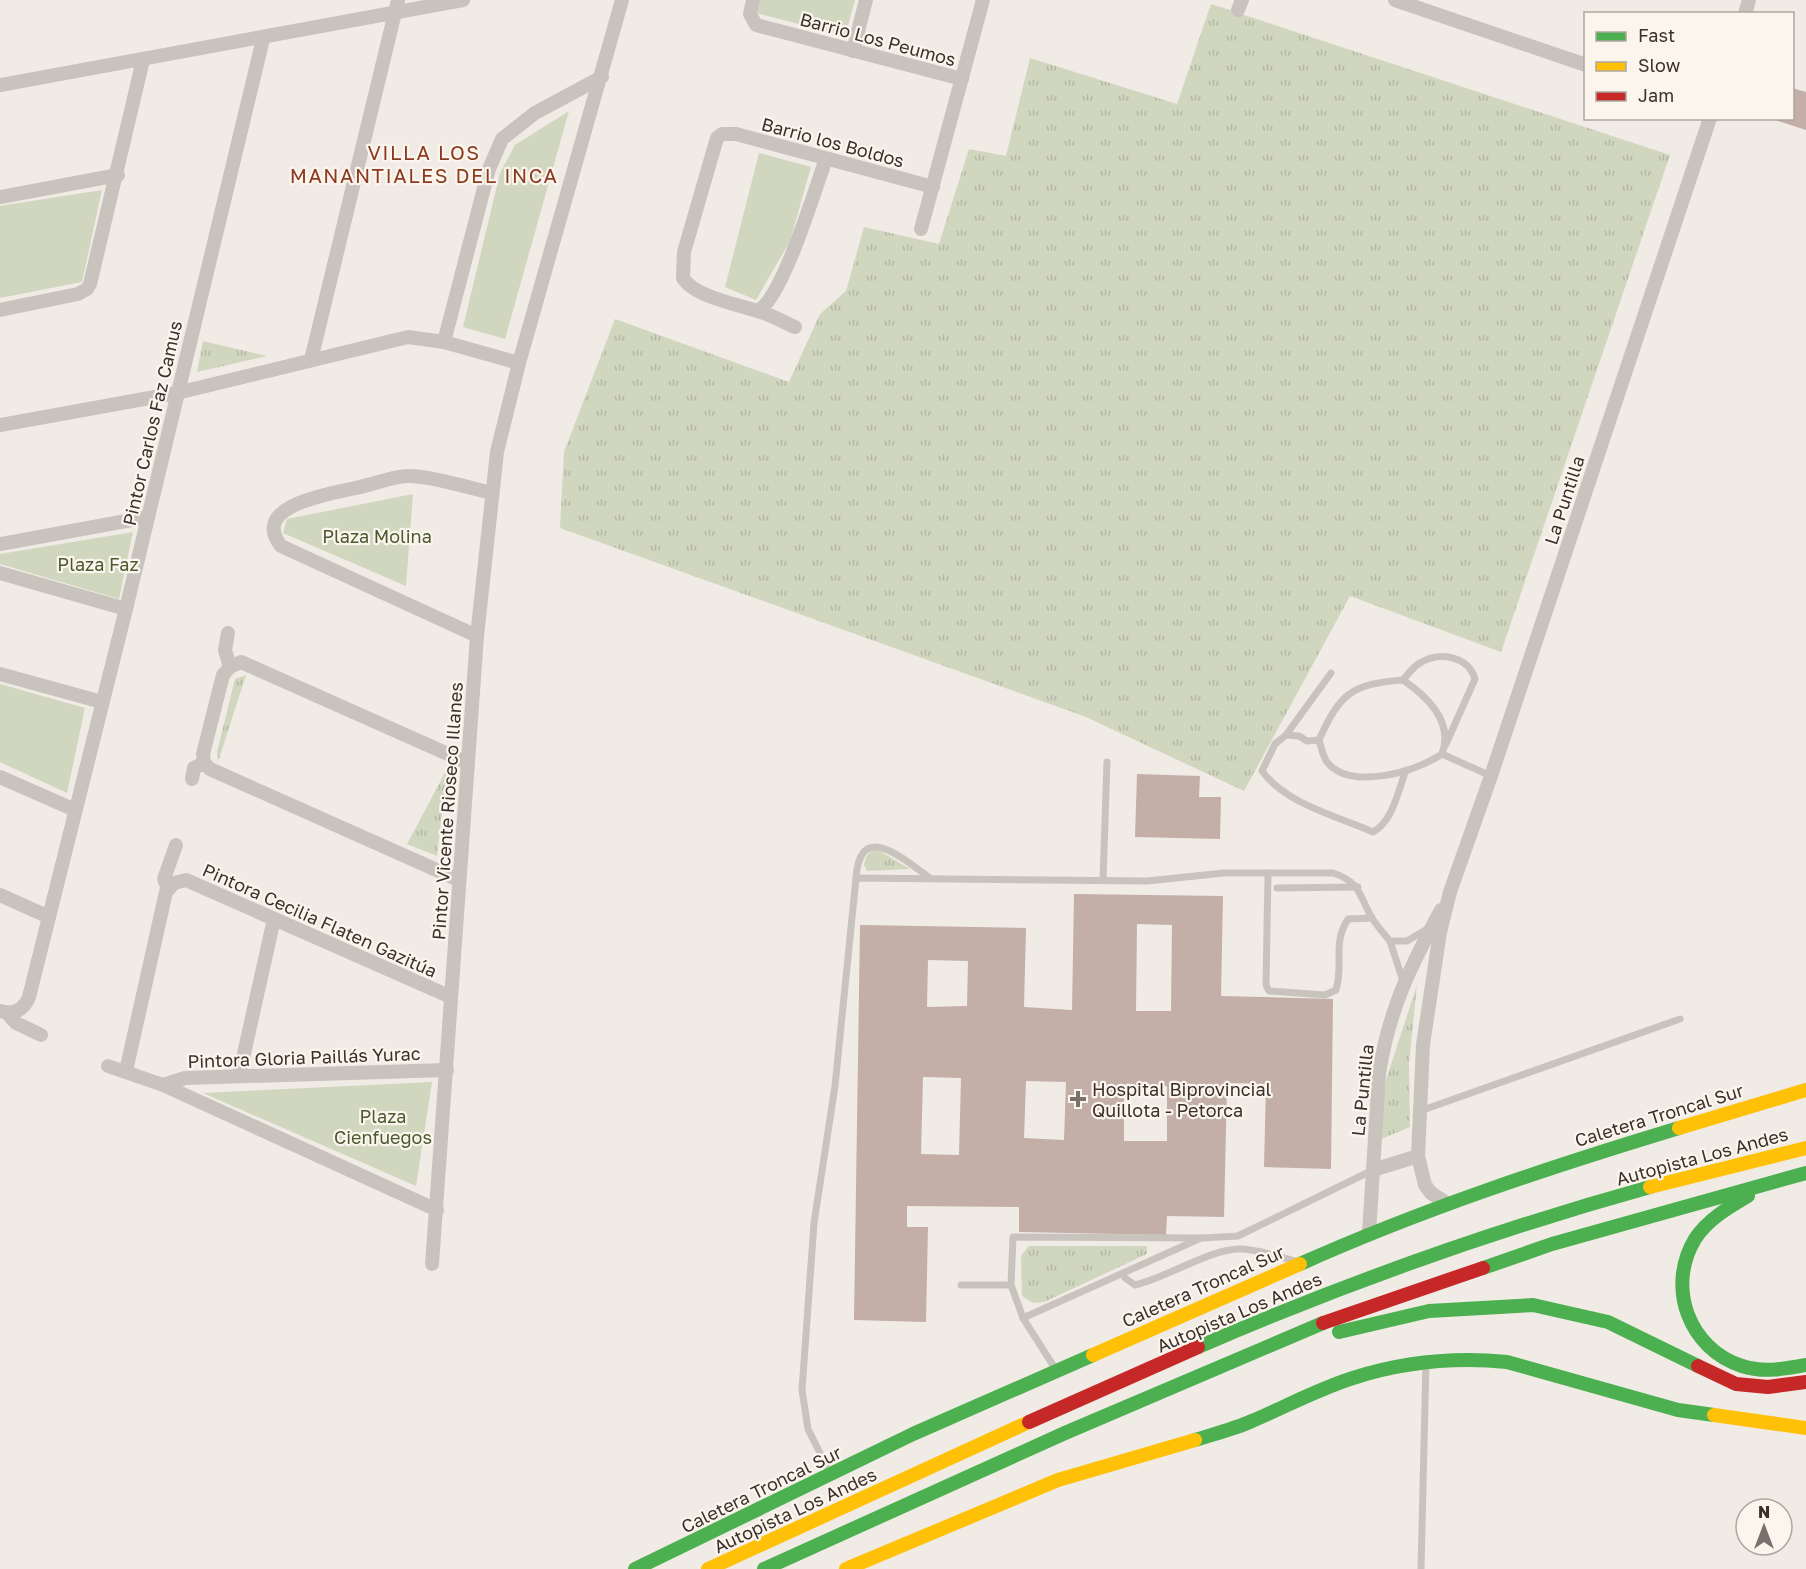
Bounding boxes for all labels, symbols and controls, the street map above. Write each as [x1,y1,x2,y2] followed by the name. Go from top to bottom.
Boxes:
[798,8,958,70] street label: Barrio Los Peumos
[1584,12,1794,120] legend
[1638,24,1675,46] text: Fast
[1638,54,1681,76] text: Slow
[1638,84,1674,106] text: Jam
[759,112,907,172] street label: Barrio los Boldos
[290,140,558,187] district label: VILLA LOS MANANTIALES DEL INCA
[118,318,186,528] street label: Pintor Carlos Faz Camus
[1539,453,1589,547] street label: La Puntilla
[322,525,432,547] park label: Plaza Molina
[57,553,139,575] park label: Plaza Faz
[427,681,467,941] street label: Pintor Vicente Rioseco Illanes
[199,858,441,982] street label: Pintora Cecilia Flaten Gazitúa
[187,1042,421,1072] street label: Pintora Gloria Paillás Yurac
[1346,1043,1378,1137] street label: La Puntilla
[1092,1078,1272,1121] place label: Hospital Biprovincial Quillota - Petorca
[1572,1079,1746,1151] street label: Caletera Troncal Sur
[1069,1090,1087,1108] marker: Hospital Biprovincial Quillota - Petorca
[334,1105,432,1148] park label: Plaza Cienfuegos
[1614,1122,1790,1190] street label: Autopista Los Andes
[1118,1240,1288,1332] street label: Caletera Troncal Sur
[1153,1267,1325,1357] street label: Autopista Los Andes
[677,1441,845,1537] street label: Caletera Troncal Sur
[710,1463,880,1557] street label: Autopista Los Andes
[1734,1497,1794,1557] north arrow
[1758,1502,1770,1522] text: N

